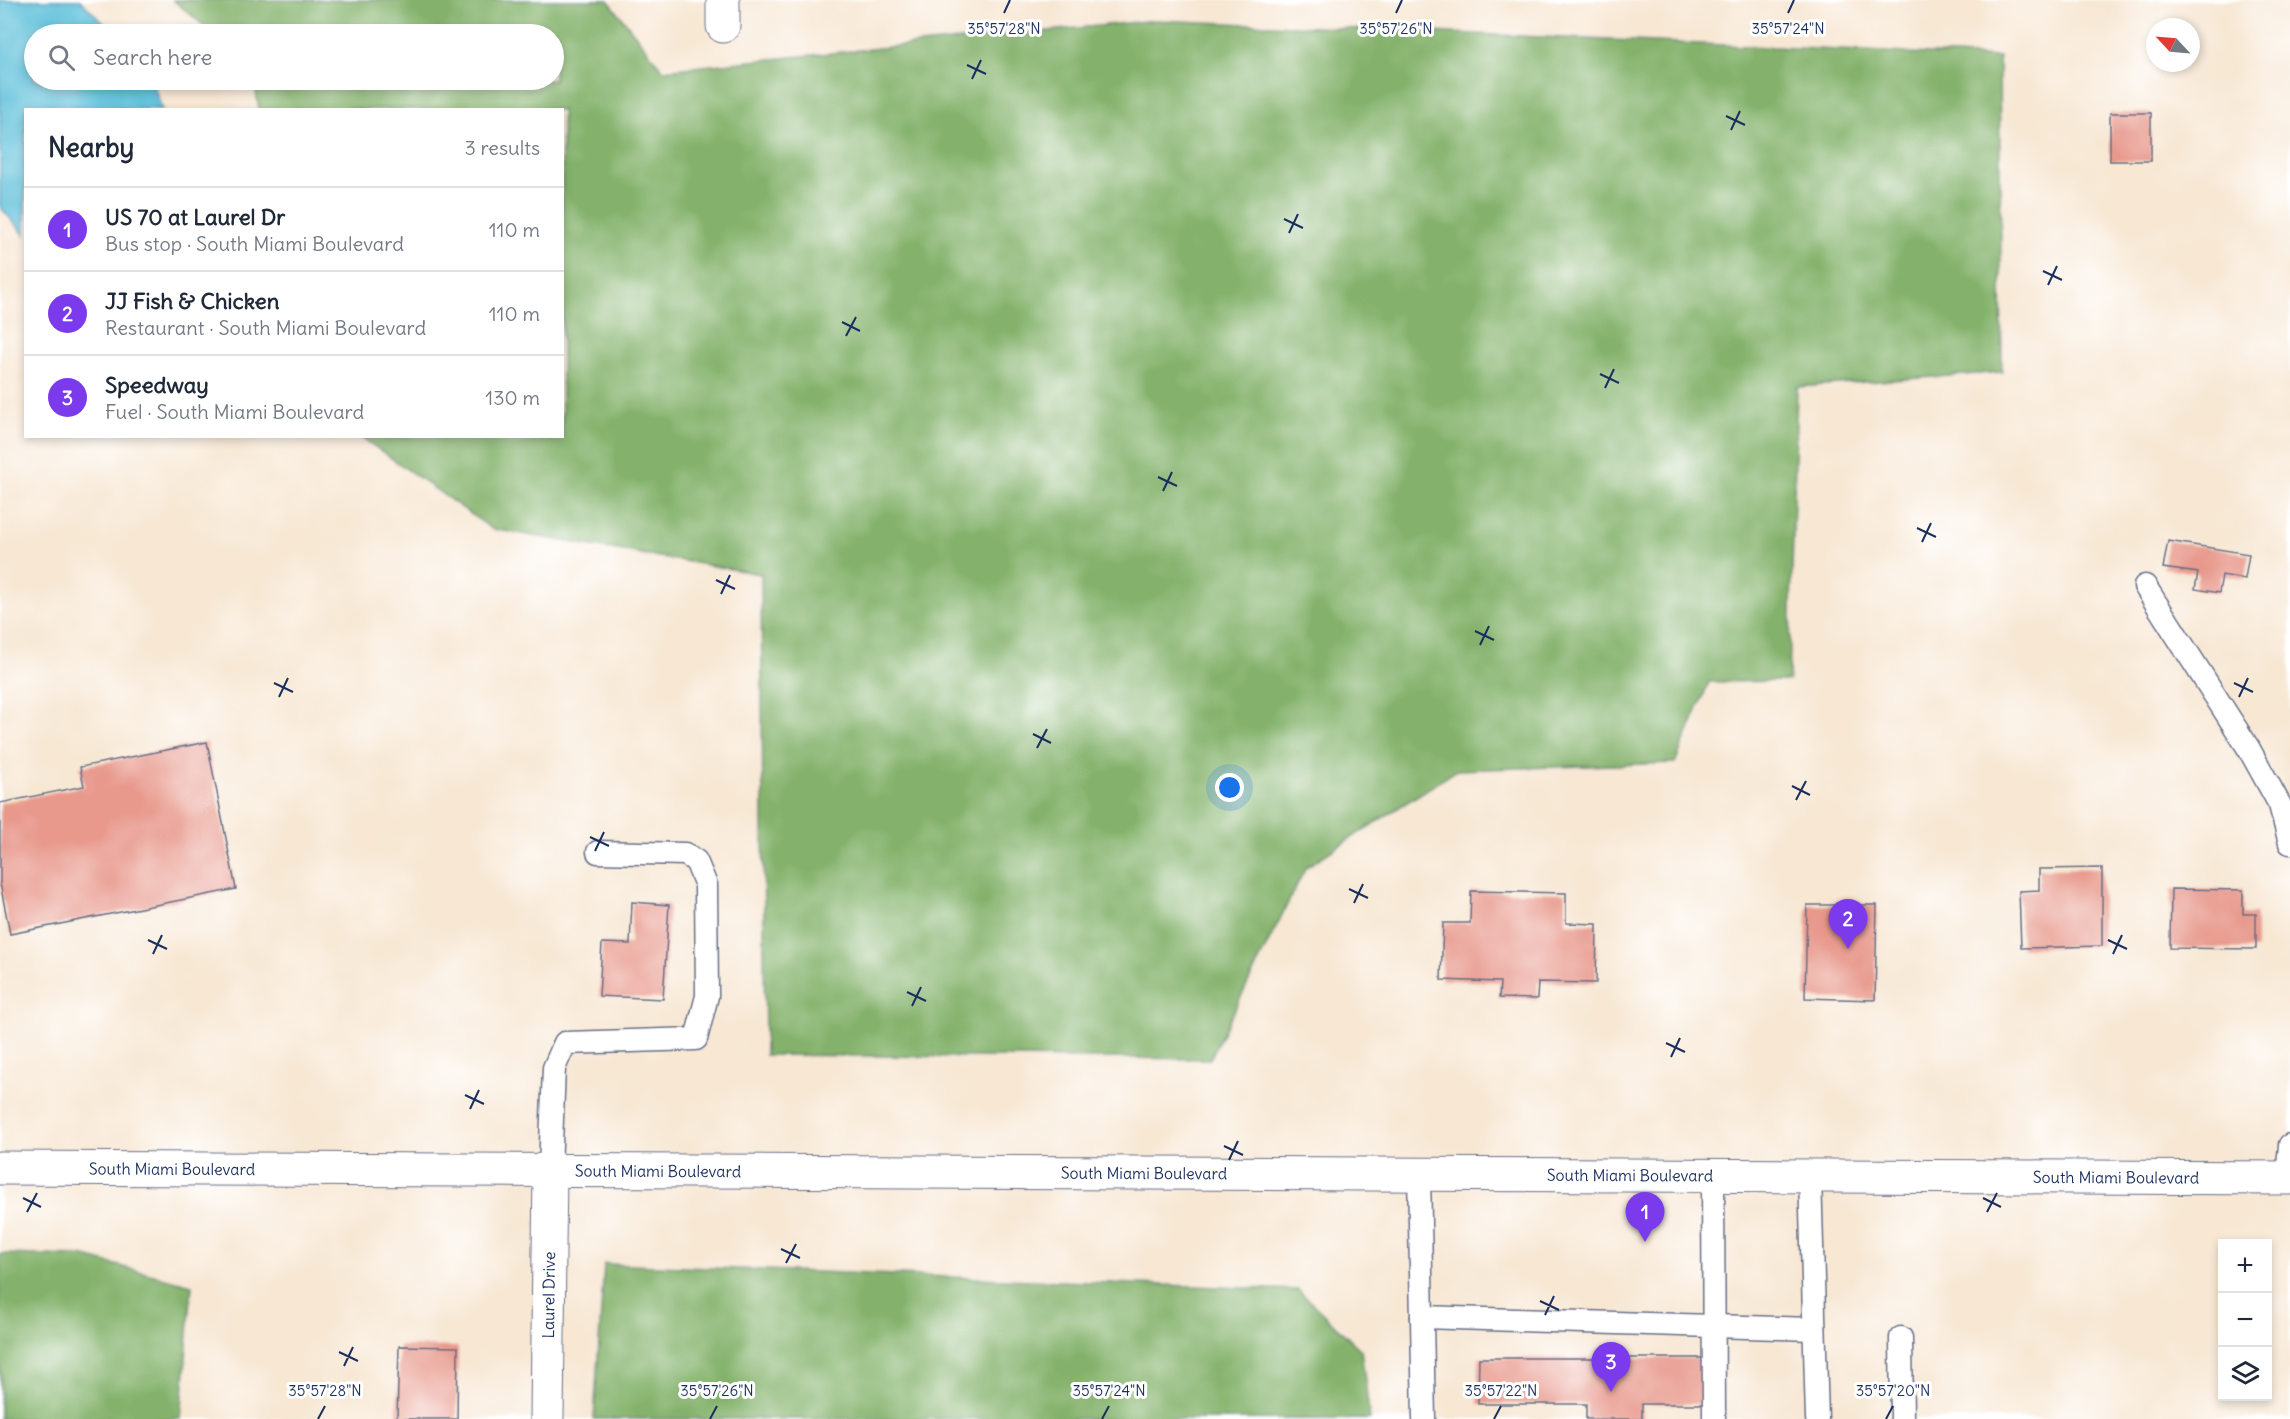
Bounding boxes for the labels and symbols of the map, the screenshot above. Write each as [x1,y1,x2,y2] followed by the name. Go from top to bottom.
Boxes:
[2146,18,2200,72] north arrow
[967,19,1041,38] text: 35°57'28"N
[1359,19,1433,38] text: 35°57'26"N
[1751,19,1825,38] text: 35°57'24"N
[1215,773,1244,802] your location
[1828,900,1868,949] pin: 2
[89,1158,255,1179] street label: South Miami Boulevard
[575,1161,741,1181] street label: South Miami Boulevard
[1061,1163,1227,1183] street label: South Miami Boulevard
[1547,1165,1713,1185] street label: South Miami Boulevard
[2033,1167,2199,1188] street label: South Miami Boulevard
[1626,1192,1664,1242] pin: 1
[538,1251,559,1339] street label: Laurel Drive
[1592,1342,1630,1392] pin: 3
[288,1381,362,1400] text: 35°57'28"N
[680,1381,754,1400] text: 35°57'26"N
[1072,1381,1146,1400] text: 35°57'24"N
[1465,1381,1537,1400] text: 35°57'22"N
[1856,1381,1930,1400] text: 35°57'20"N

